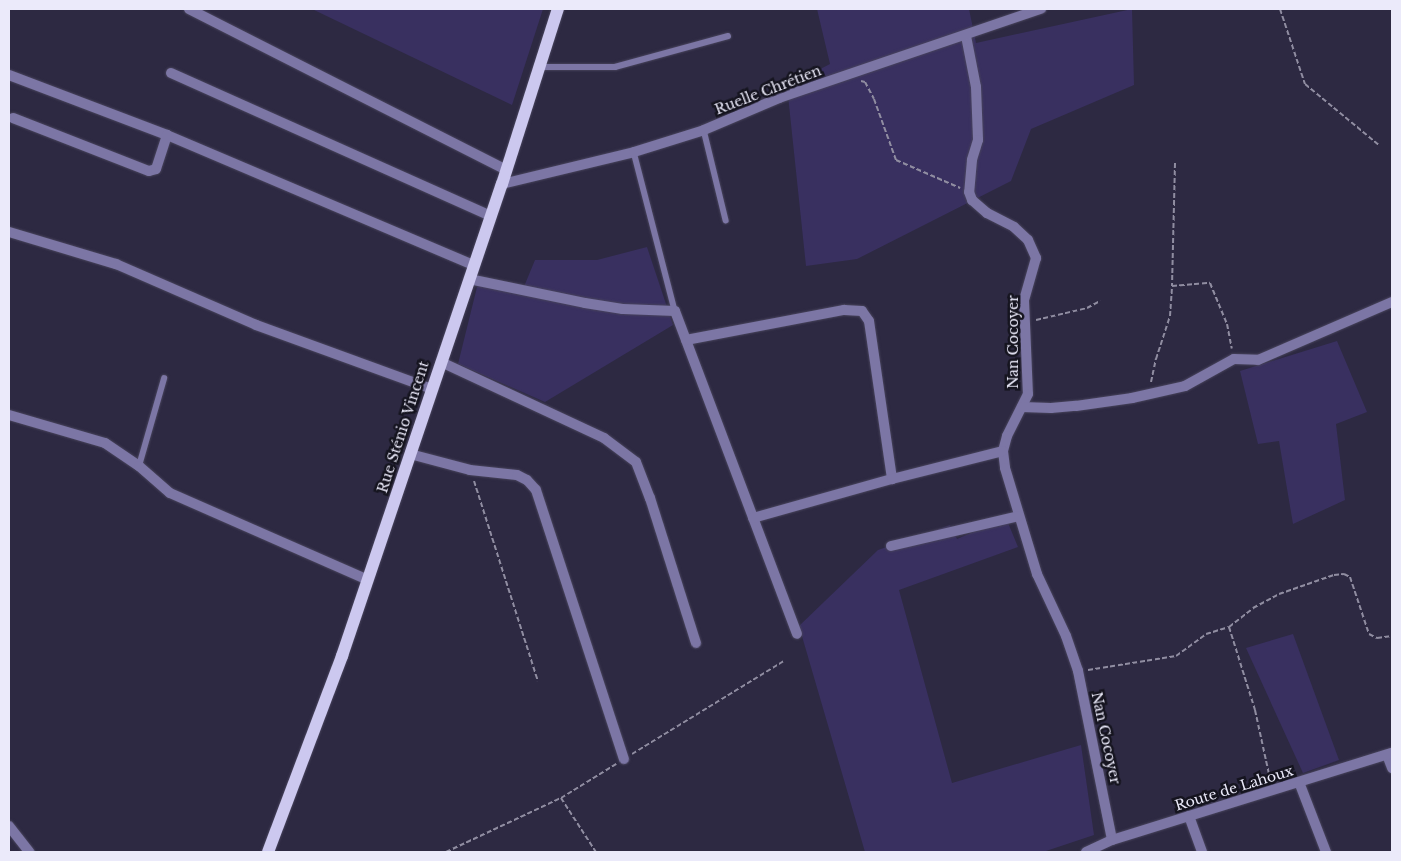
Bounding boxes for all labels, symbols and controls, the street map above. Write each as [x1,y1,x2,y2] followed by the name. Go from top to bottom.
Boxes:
[712,62,824,118] street label: Ruelle Chrétien
[1005,295,1021,389] street label: Nan Cocoyer
[374,359,432,495] street label: Rue Sténio Vincent
[1088,690,1124,786] street label: Nan Cocoyer
[1173,762,1295,814] street label: Route de Lahoux

